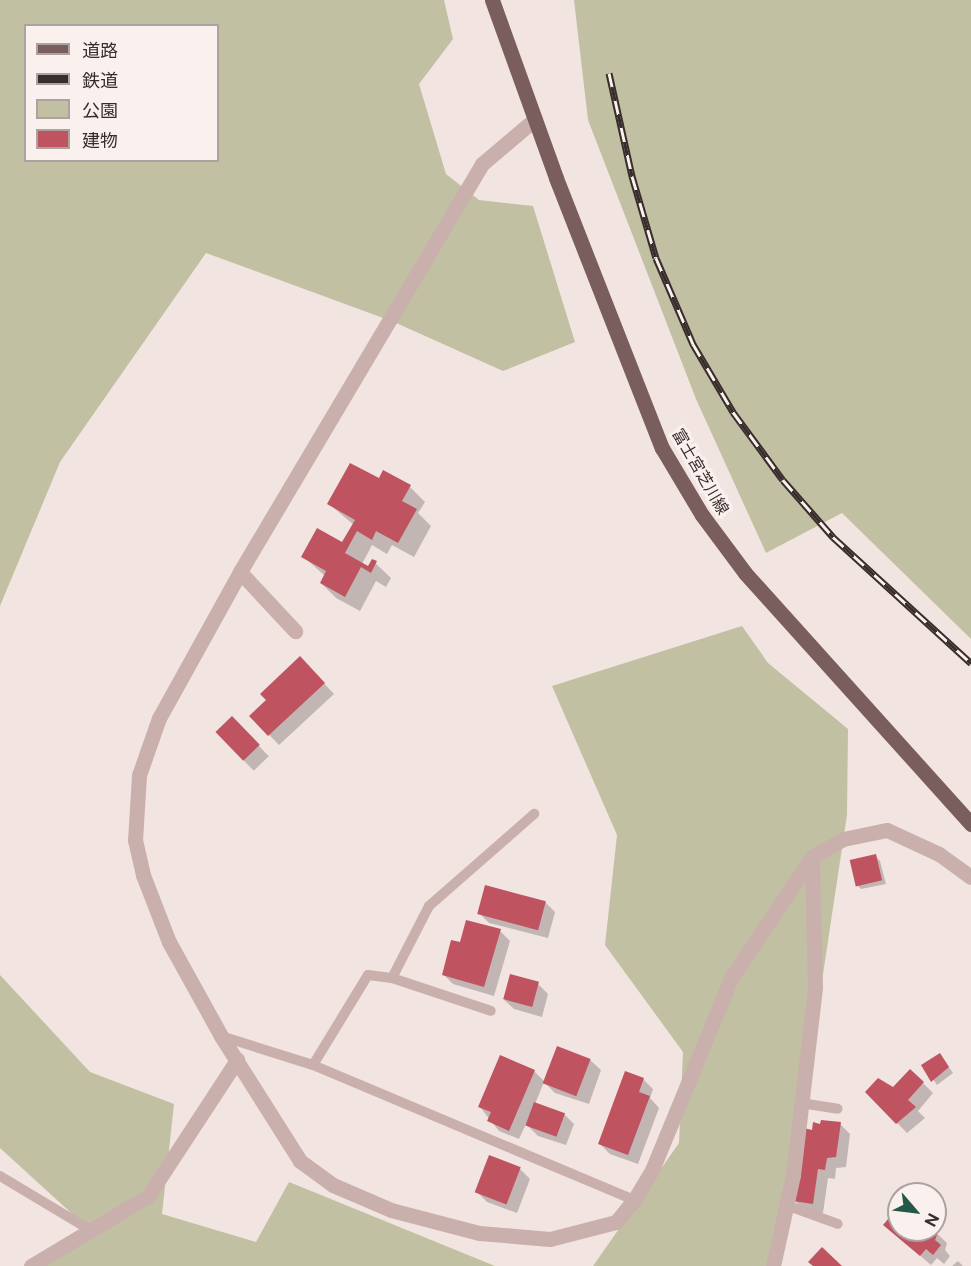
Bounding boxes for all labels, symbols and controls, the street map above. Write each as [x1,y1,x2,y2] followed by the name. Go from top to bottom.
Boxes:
[24,24,219,162] legend
[82,40,118,61] text: 道路
[82,70,118,91] text: 鉄道
[82,100,118,121] text: 公園
[82,130,118,151] text: 建物
[668,426,732,518] street label: 富士宮芝川線
[887,1182,947,1242] north arrow
[920,1210,943,1230] text: N

